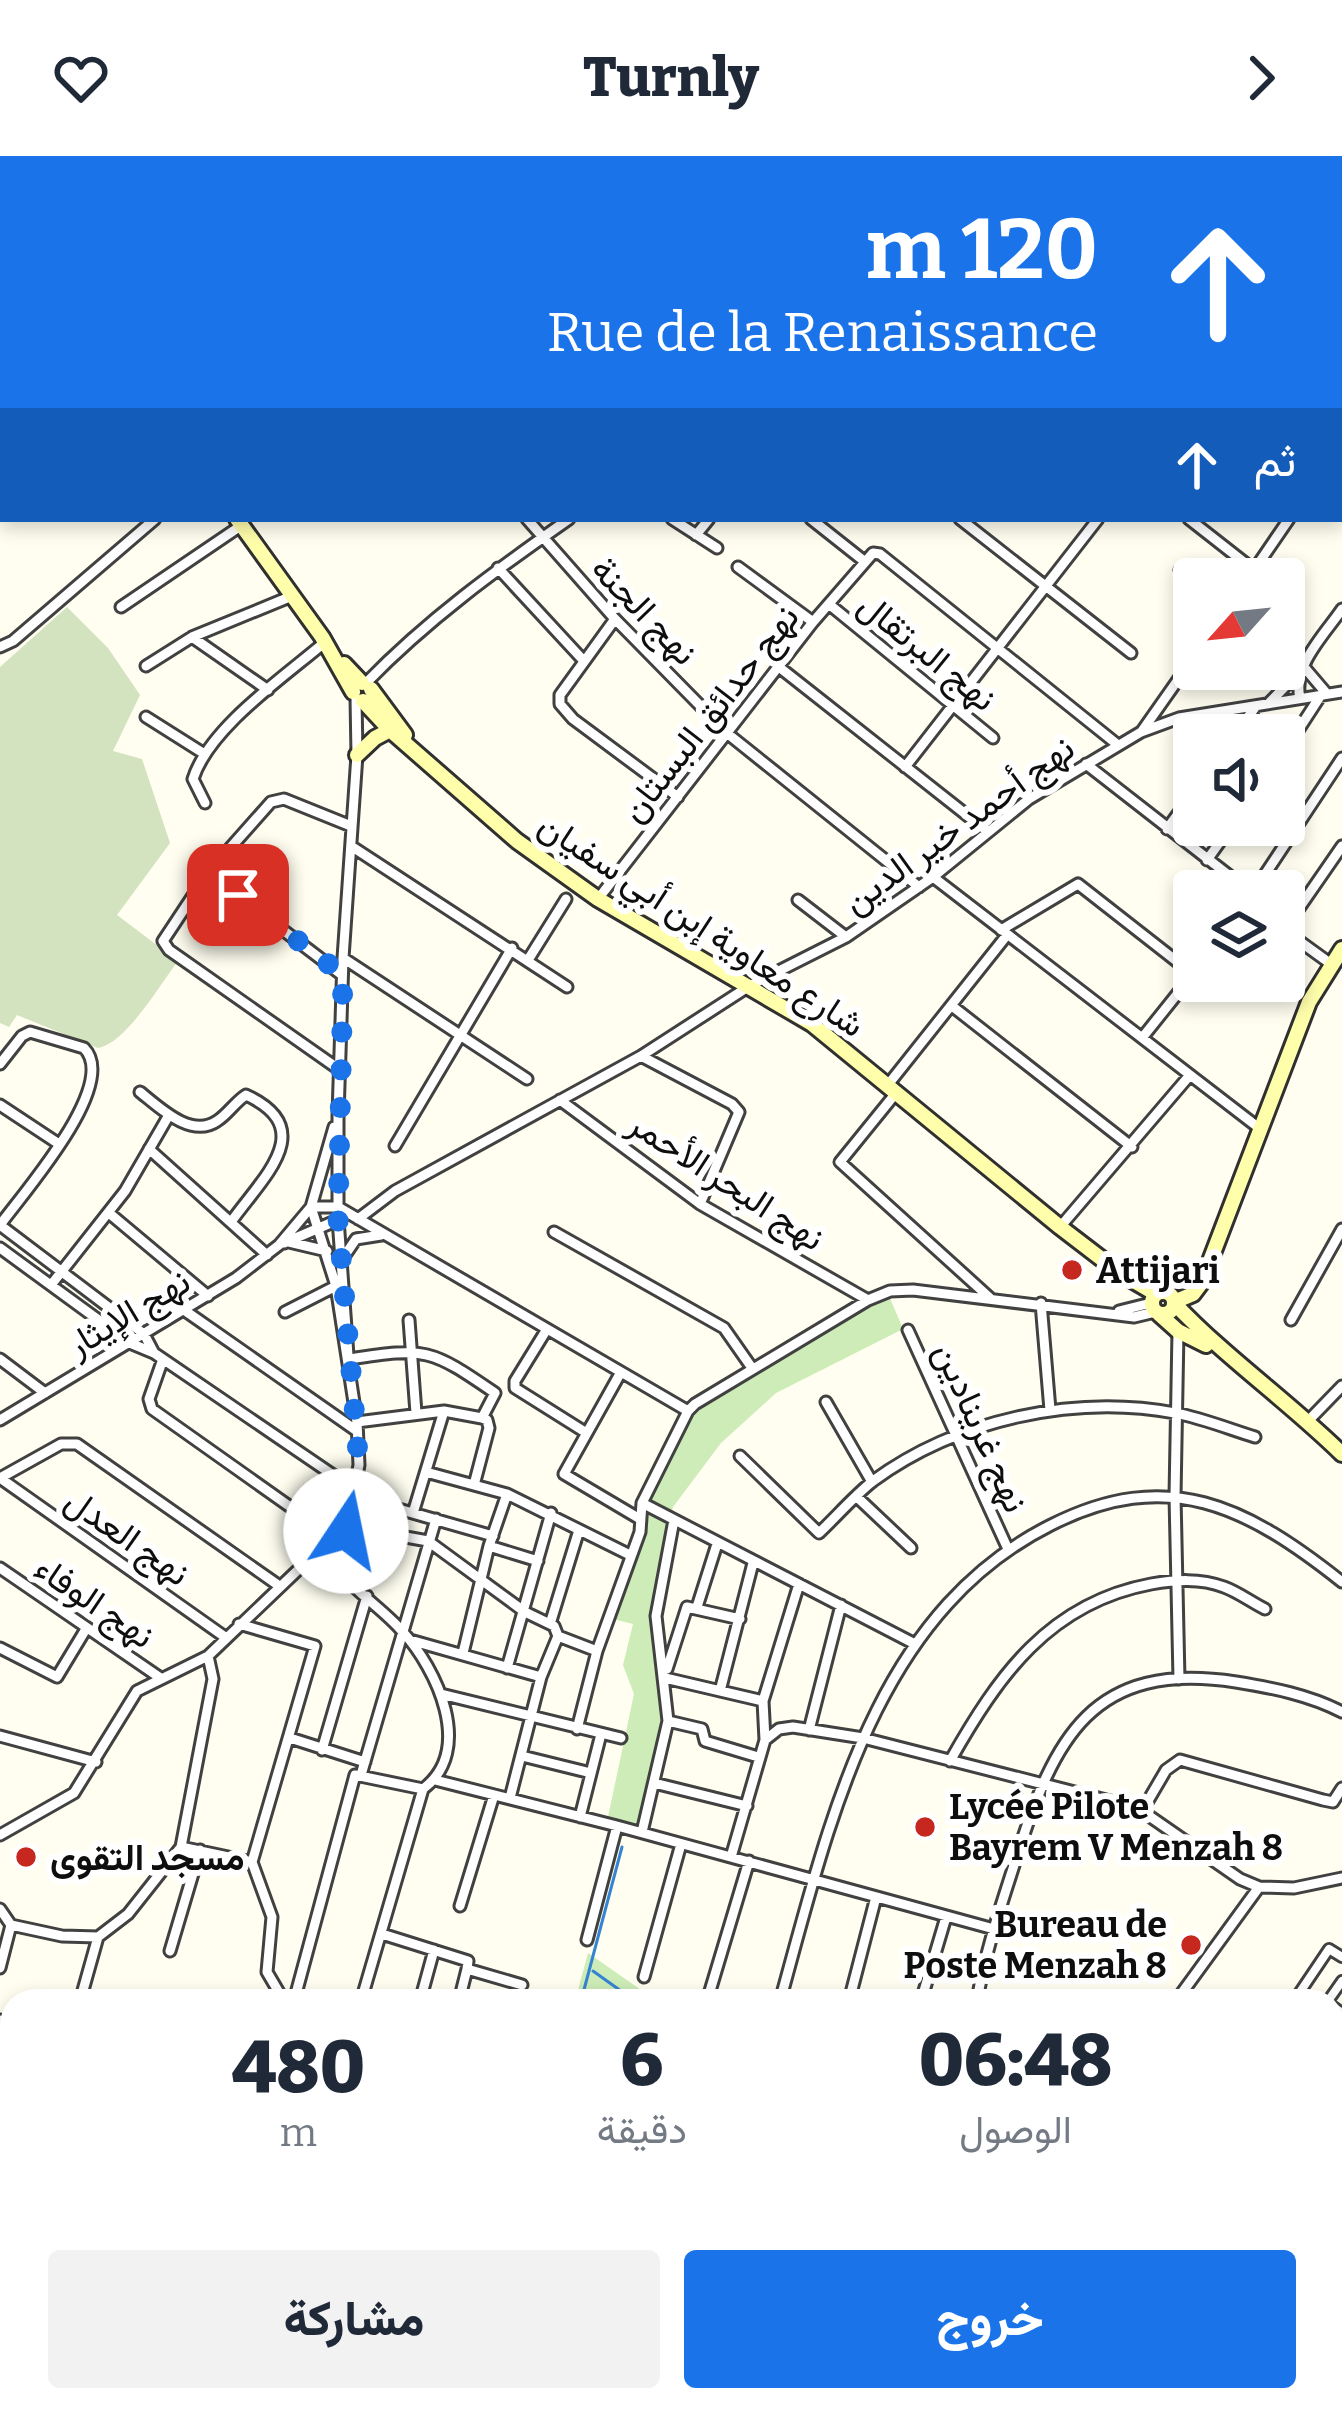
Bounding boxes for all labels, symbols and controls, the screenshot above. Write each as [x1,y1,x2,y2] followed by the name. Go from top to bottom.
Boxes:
[48,45,114,111] icon: heart
[1228,45,1294,111] icon: forward
[583,46,759,110] text: Turnly
[866,199,1098,300] text: 120 m
[1140,204,1296,360] icon: ahead
[547,301,1098,365] text: Rue de la Renaissance
[1164,432,1230,498] icon: ahead
[1254,434,1296,488] text: ثم
[580,547,707,676] street label: نهج الجنة
[1173,558,1305,690] north arrow
[1173,558,1305,1002] map controls
[847,583,1005,723] street label: نهج البرتقال
[611,596,811,833] street label: نهج حدائق البستان
[1173,714,1305,846] button: sound
[834,726,1085,926] street label: نهج أحمد خير الدين
[526,803,873,1053] street label: شارع معاوية إبن أبي سفيان
[187,844,289,946] pin
[205,862,271,928] icon: arrive
[1173,870,1305,1002] button: layers
[618,1101,833,1263] street label: نهج البحر الأحمر
[1096,1249,1220,1293] place label: Attijari
[1059,1257,1085,1283] marker: Attijari
[58,1259,200,1370] street label: نهج الإيثار
[921,1336,1038,1520] street label: نهج غرينادين
[283,1468,409,1594] position arrow
[55,1478,198,1598] street label: نهج العدل
[24,1546,163,1660] street label: نهج الوفاء
[949,1785,1283,1870] place label: Lycée Pilote Bayrem V Menzah 8
[912,1814,938,1840] marker: Lycée Pilote Bayrem V Menzah 8
[50,1836,245,1880] place label: مسجد التقوى
[13,1844,39,1870] marker: مسجد التقوى
[904,1903,1167,1988] place label: Bureau de Poste Menzah 8
[1178,1932,1204,1958] marker: Bureau de Poste Menzah 8
[620,2018,663,2104] text: 6
[919,2018,1112,2104] text: 06:48
[232,2025,365,2111] text: 480
[597,2107,687,2153] text: دقيقة
[959,2107,1072,2153] text: الوصول
[280,2110,317,2156] text: m
[48,2250,660,2388] button: مشاركة
[684,2250,1296,2388] button: خروج

